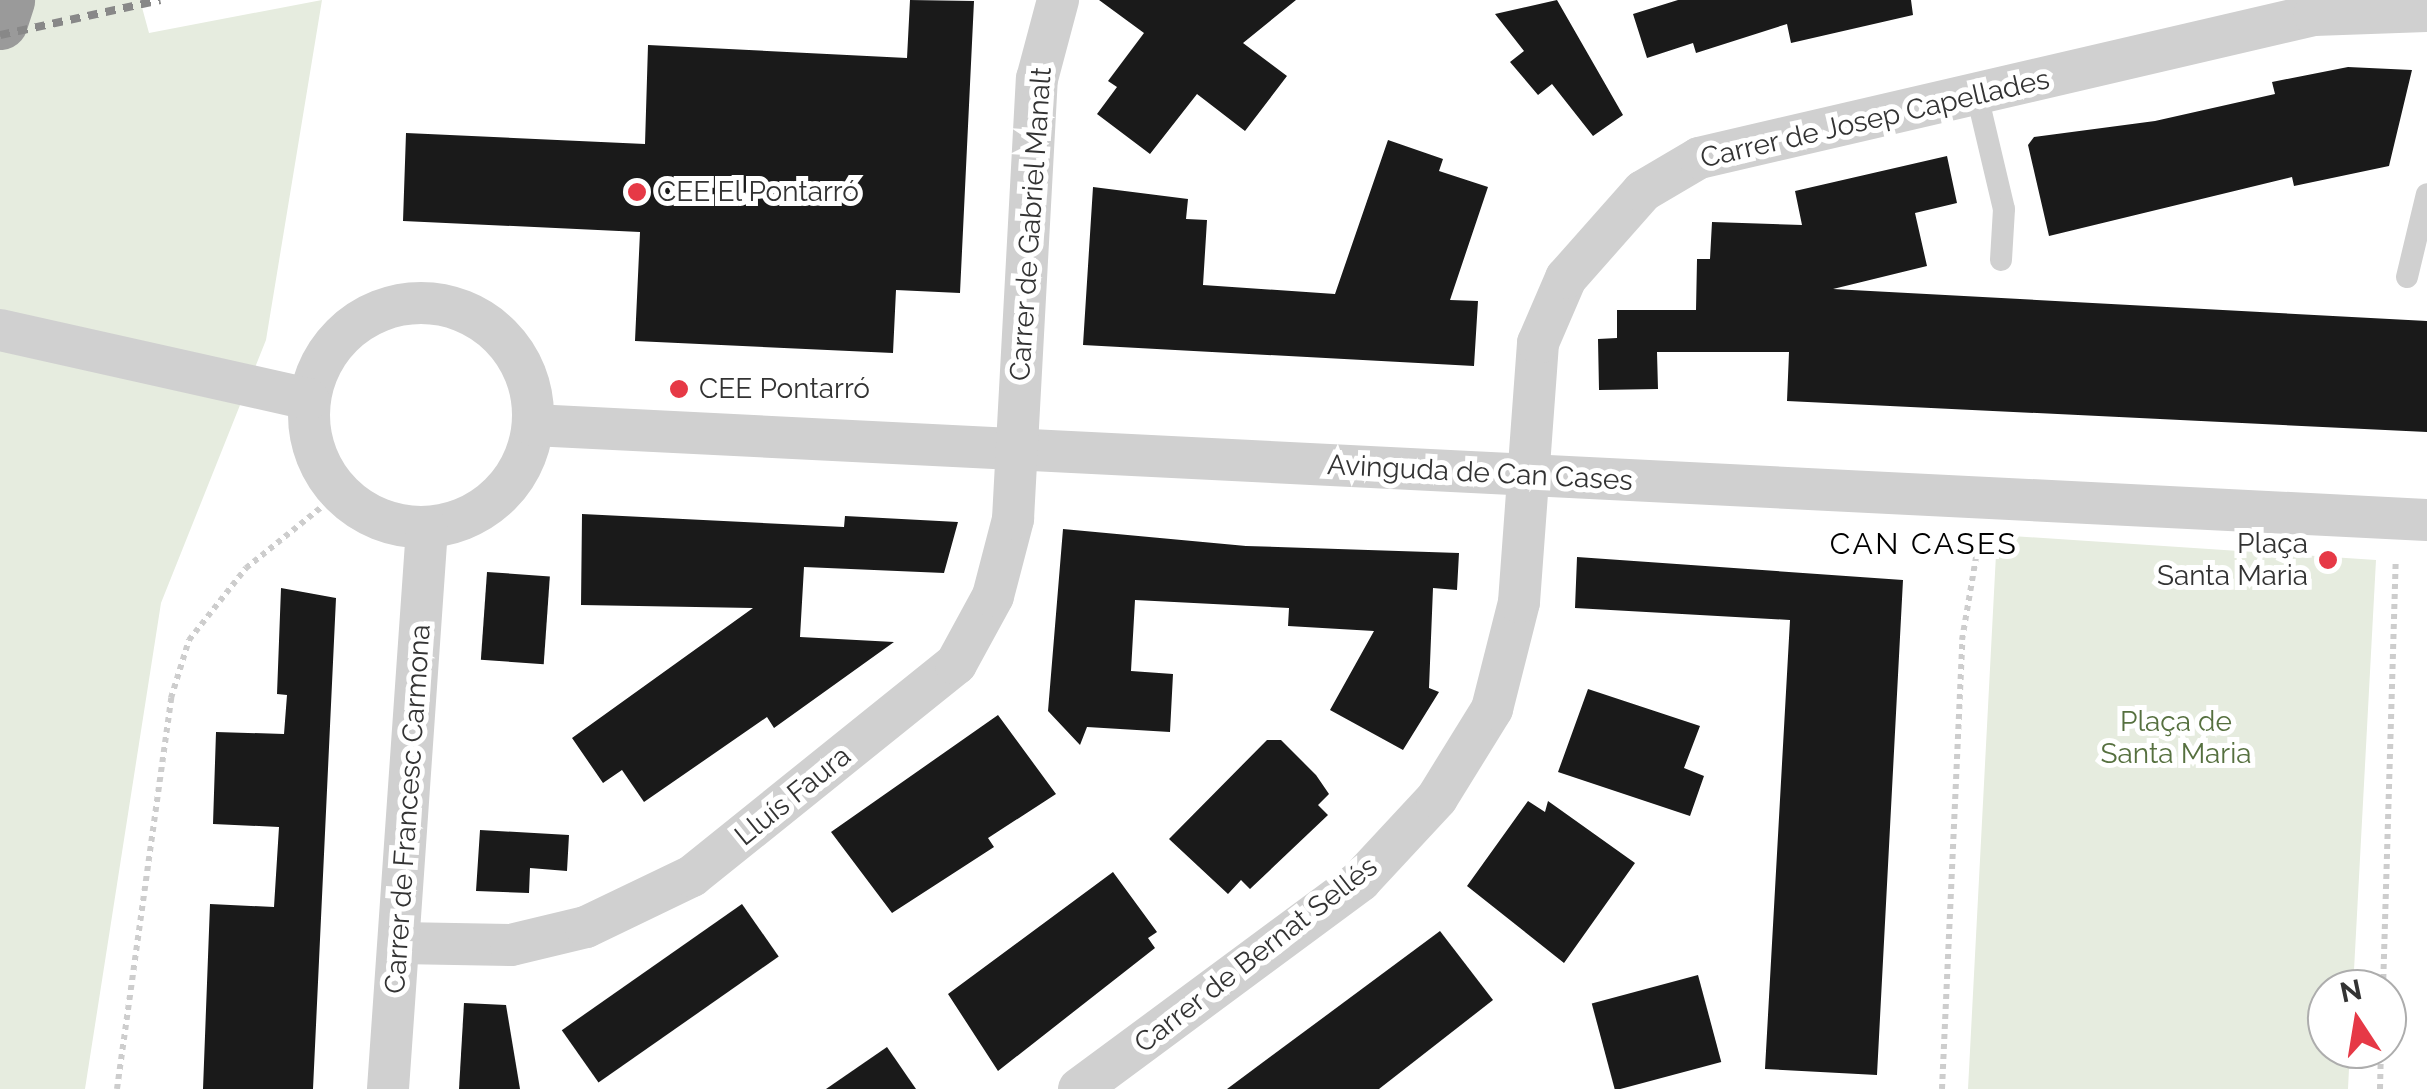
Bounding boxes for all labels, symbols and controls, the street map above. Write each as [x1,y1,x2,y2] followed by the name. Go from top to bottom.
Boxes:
[1697,62,2053,176] street label: Carrer de Josep Capellades
[1003,65,1059,383] street label: Carrer de Gabriel Manalt
[657,175,860,209] place label: CEE El Pontarró
[626,181,648,203] marker: CEE El Pontarró
[699,372,870,406] place label: CEE Pontarró
[668,378,690,400] marker: CEE Pontarró
[1326,448,1634,498] street label: Avinguda de Can Cases
[1830,526,2018,562] district label: CAN CASES
[2157,527,2308,593] place label: Plaça Santa Maria
[2317,549,2339,571] marker: Plaça Santa Maria
[378,623,438,995] street label: Carrer de Francesc Carmona
[2100,705,2252,771] park label: Plaça de Santa Maria
[728,739,858,853] street label: Lluís Faura
[1128,850,1384,1060] street label: Carrer de Bernat Sellés
[2307,969,2407,1069] north arrow
[2337,973,2365,1009] text: N

